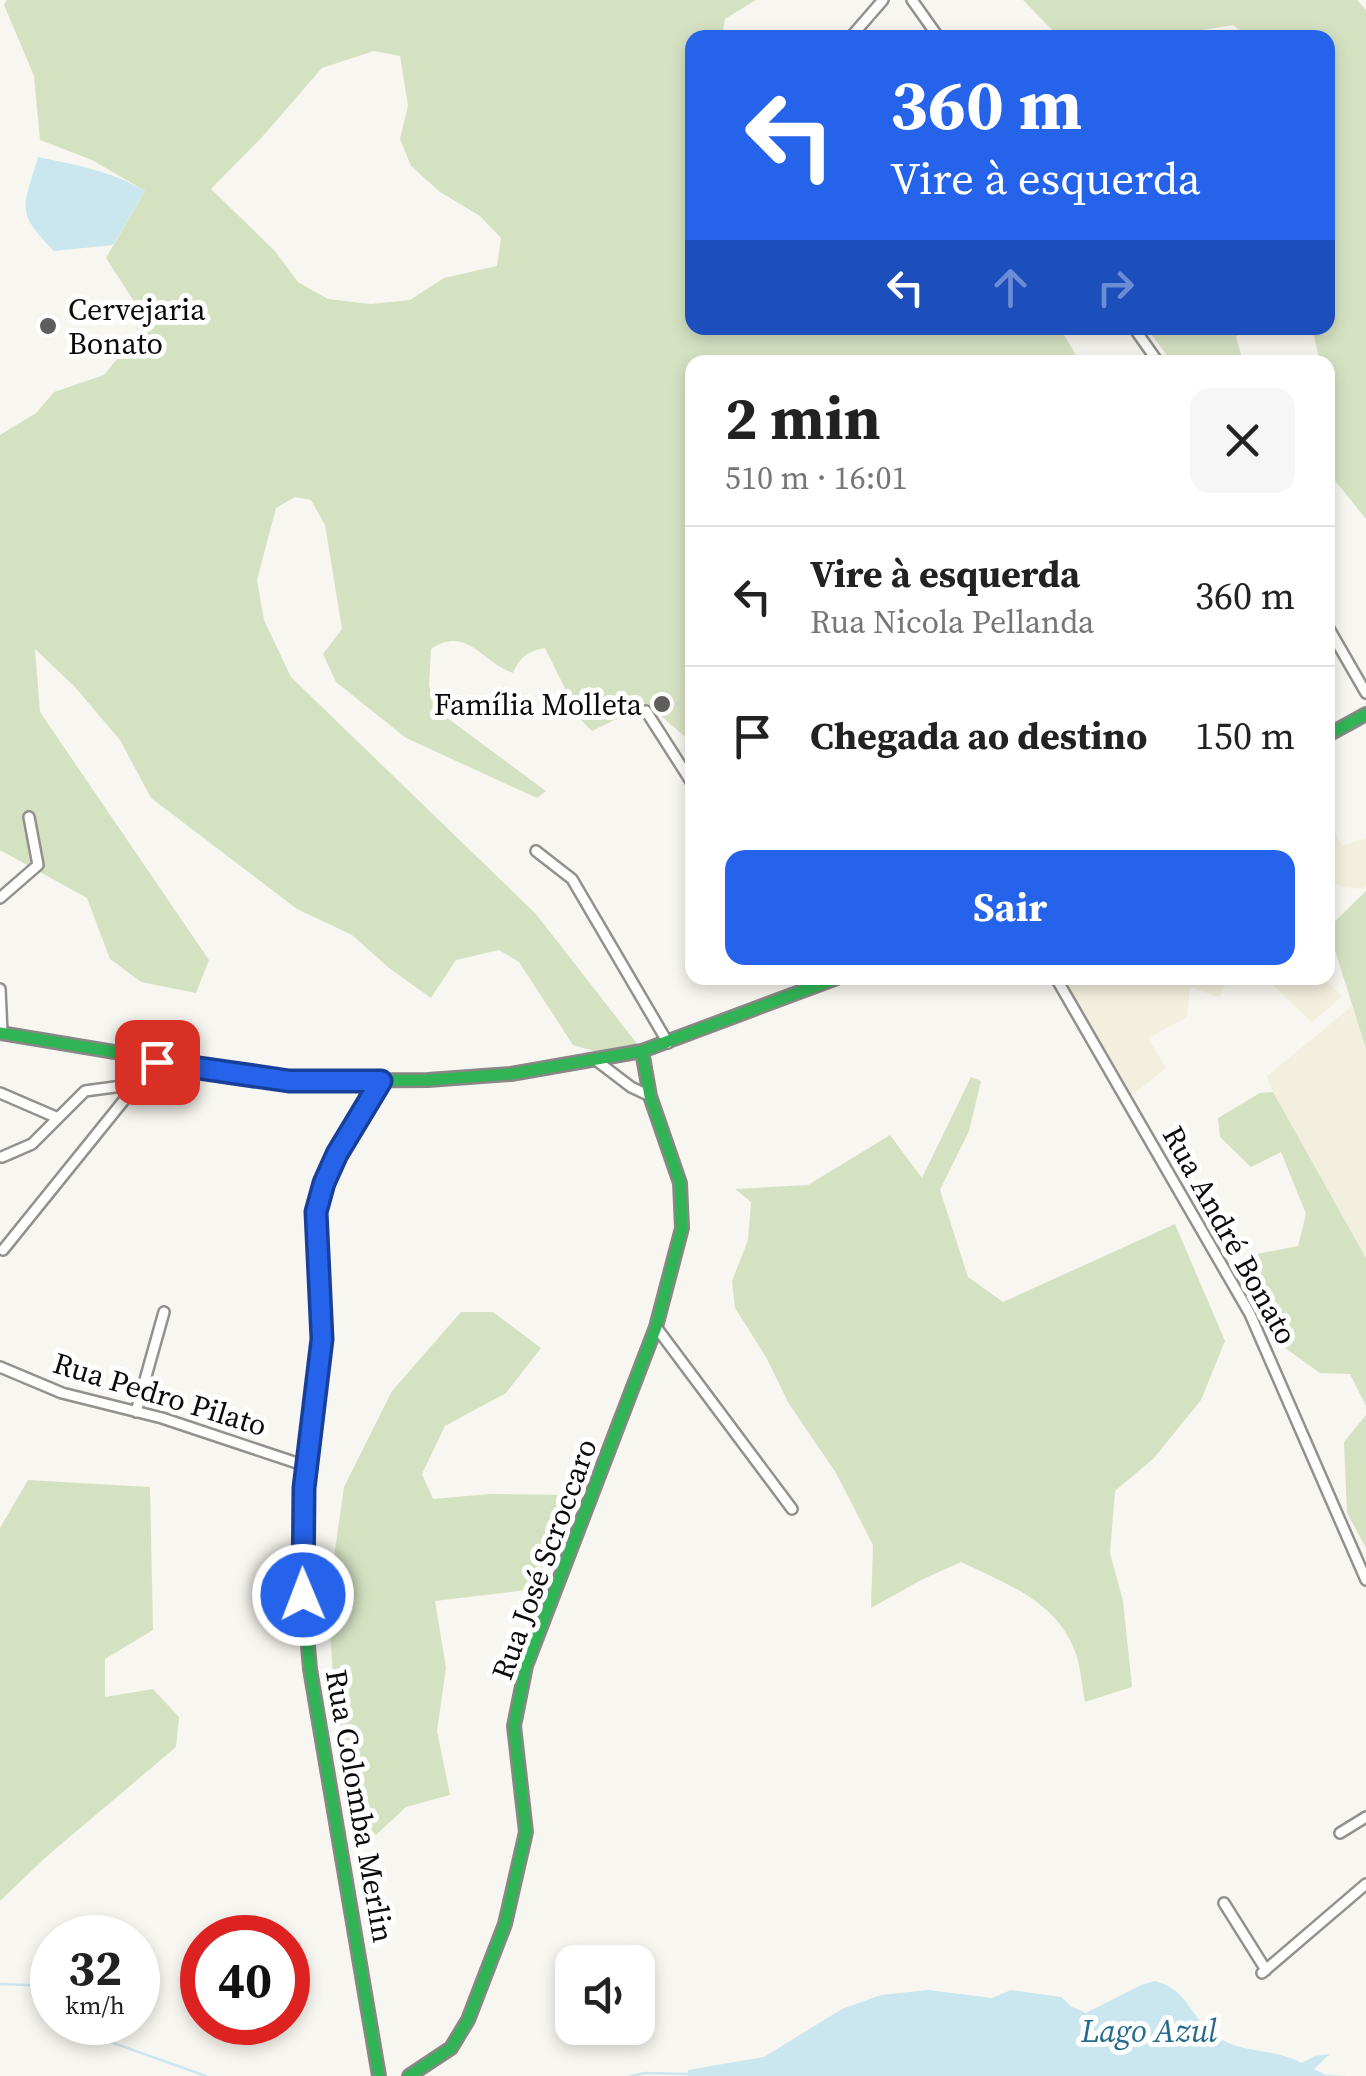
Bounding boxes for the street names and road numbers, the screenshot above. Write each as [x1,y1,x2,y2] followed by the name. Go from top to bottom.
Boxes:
[1153,1118,1307,1352] street label: Rua André Bonato
[48,1342,272,1446] street label: Rua Pedro Pilato
[481,1433,607,1685] street label: Rua José Scroccaro
[316,1666,404,1946] street label: Rua Colomba Merlin

